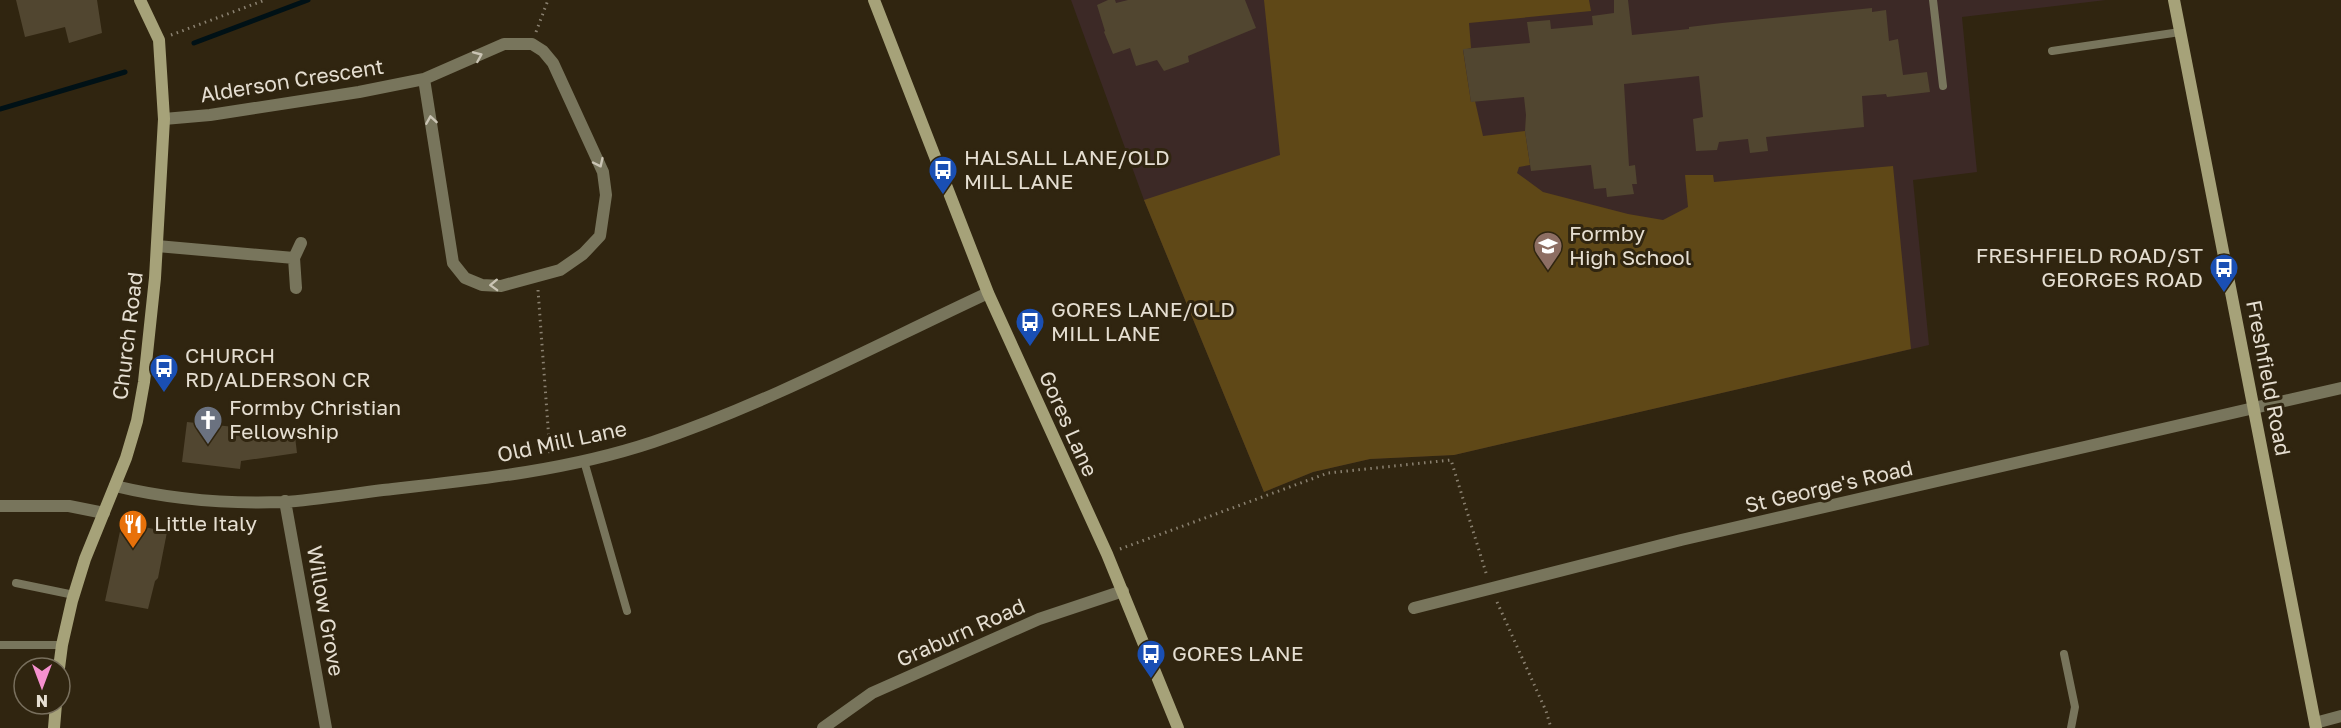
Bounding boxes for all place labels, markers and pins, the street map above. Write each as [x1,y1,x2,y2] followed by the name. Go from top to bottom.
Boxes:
[964,144,1170,194] place label: HALSALL LANE/OLD MILL LANE
[927,154,959,196] bus stop icon: HALSALL LANE/OLD MILL LANE
[1569,220,1691,270] place label: Formby High School
[1532,230,1564,272] school or university icon: Formby High School
[1976,242,2203,292] place label: FRESHFIELD ROAD/ST GEORGES ROAD
[2208,252,2240,294] bus stop icon: FRESHFIELD ROAD/ST GEORGES ROAD
[1051,296,1235,346] place label: GORES LANE/OLD MILL LANE
[1014,306,1046,348] bus stop icon: GORES LANE/OLD MILL LANE
[185,342,371,392] place label: CHURCH RD/ALDERSON CR
[148,352,180,394] bus stop icon: CHURCH RD/ALDERSON CR
[229,394,401,444] place label: Formby Christian Fellowship
[192,404,224,446] church icon: Formby Christian Fellowship
[117,508,149,550] restaurant icon: Little Italy
[154,510,257,536] place label: Little Italy
[1135,638,1167,680] bus stop icon: GORES LANE
[1172,640,1304,666] place label: GORES LANE

